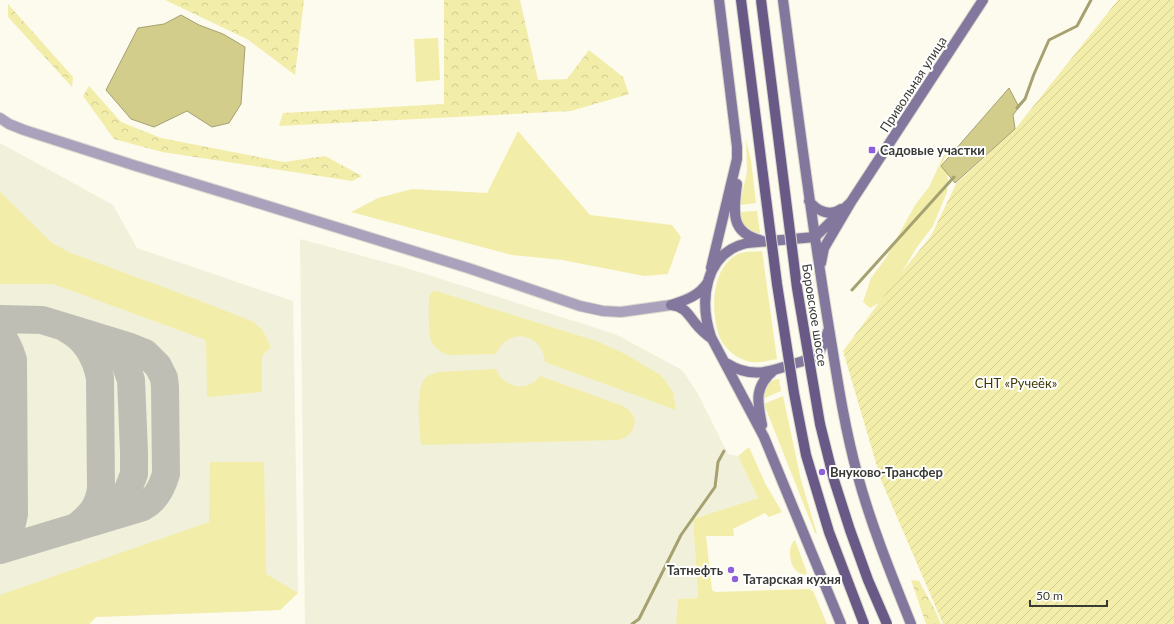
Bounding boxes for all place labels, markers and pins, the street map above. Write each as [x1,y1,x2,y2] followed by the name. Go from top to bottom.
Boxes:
[880,142,985,158] place label: Садовые участки
[867,145,877,155] marker: Садовые участки
[830,464,943,480] place label: Внуково-Трансфер
[817,467,827,477] marker: Внуково-Трансфер
[667,562,724,578] place label: Татнефть
[726,565,736,575] marker: Татнефть
[743,571,841,587] place label: Татарская кухня
[730,574,740,584] marker: Татарская кухня

